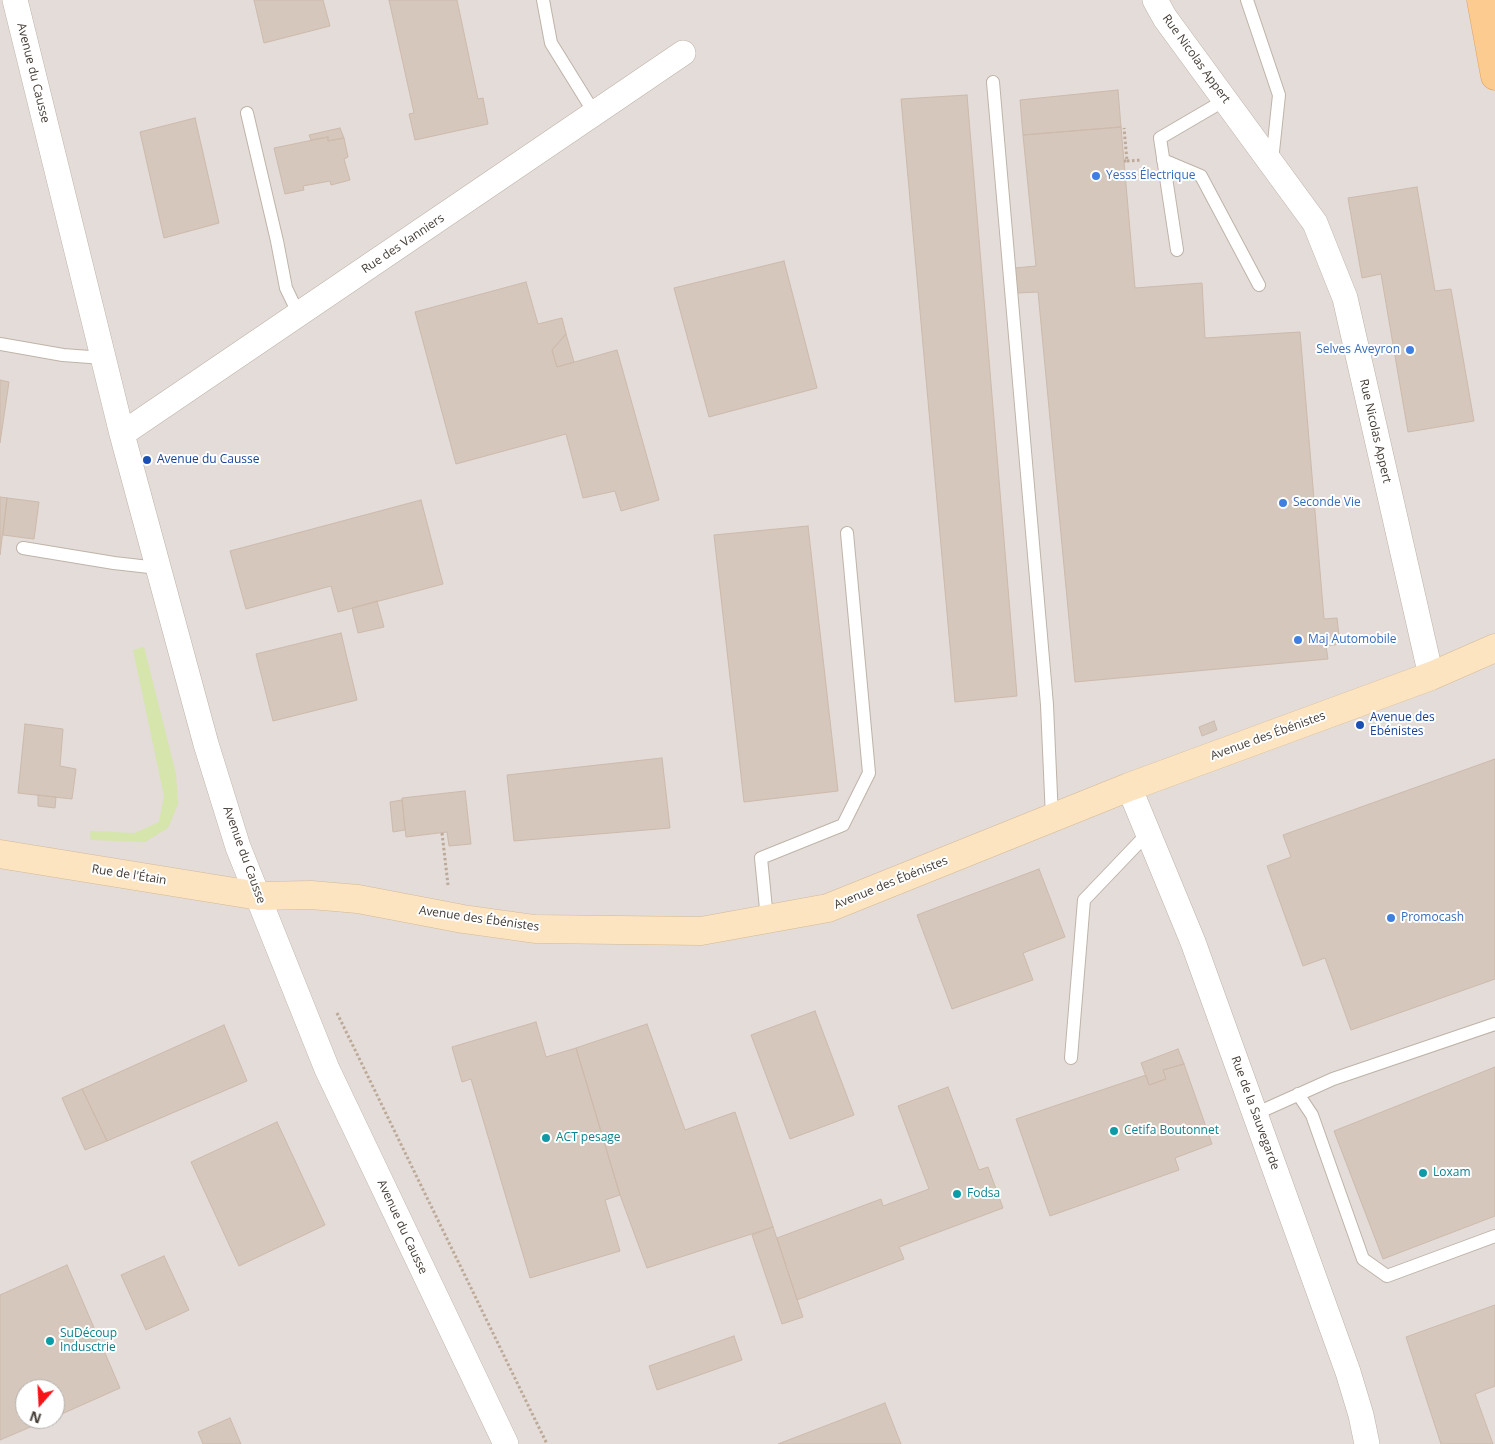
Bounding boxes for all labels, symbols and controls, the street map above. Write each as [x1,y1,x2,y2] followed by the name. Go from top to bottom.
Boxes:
[1159,12,1233,106] street label: Rue Nicolas Appert
[14,22,52,124] street label: Avenue du Causse
[1106,169,1196,183] place label: Yesss Électrique
[1090,170,1102,182] marker: Yesss Électrique
[359,211,447,277] street label: Rue des Vanniers
[1316,343,1400,357] place label: Selves Aveyron
[1404,344,1416,356] marker: Selves Aveyron
[1356,378,1394,484] street label: Rue Nicolas Appert
[157,453,259,467] place label: Avenue du Causse
[141,454,153,466] marker: Avenue du Causse
[1293,496,1361,510] place label: Seconde Vie
[1277,497,1289,509] marker: Seconde Vie
[1308,633,1397,647] place label: Maj Automobile
[1292,634,1304,646] marker: Maj Automobile
[1208,708,1328,764] street label: Avenue des Ébénistes
[1370,711,1435,739] place label: Avenue des Ebénistes
[1354,719,1366,731] marker: Avenue des Ebénistes
[220,804,268,906] street label: Avenue du Causse
[832,854,950,912] street label: Avenue des Ébénistes
[91,862,167,888] street label: Rue de l'Étain
[418,903,540,935] street label: Avenue des Ébénistes
[1401,911,1464,925] place label: Promocash
[1385,912,1397,924] marker: Promocash
[1228,1054,1282,1172] street label: Rue de la Sauvegarde
[1124,1124,1219,1138] place label: Cetifa Boutonnet
[1108,1125,1120,1137] marker: Cetifa Boutonnet
[556,1131,621,1145] place label: ACT pesage
[540,1132,552,1144] marker: ACT pesage
[1433,1166,1471,1180] place label: Loxam
[1417,1167,1429,1179] marker: Loxam
[374,1178,430,1276] street label: Avenue du Causse
[967,1187,1000,1201] place label: Fodsa
[951,1188,963,1200] marker: Fodsa
[60,1327,117,1355] place label: SuDécoup Indusctrie
[44,1335,56,1347] marker: SuDécoup Indusctrie
[15,1379,65,1429] north arrow
[27,1407,44,1429] text: N

